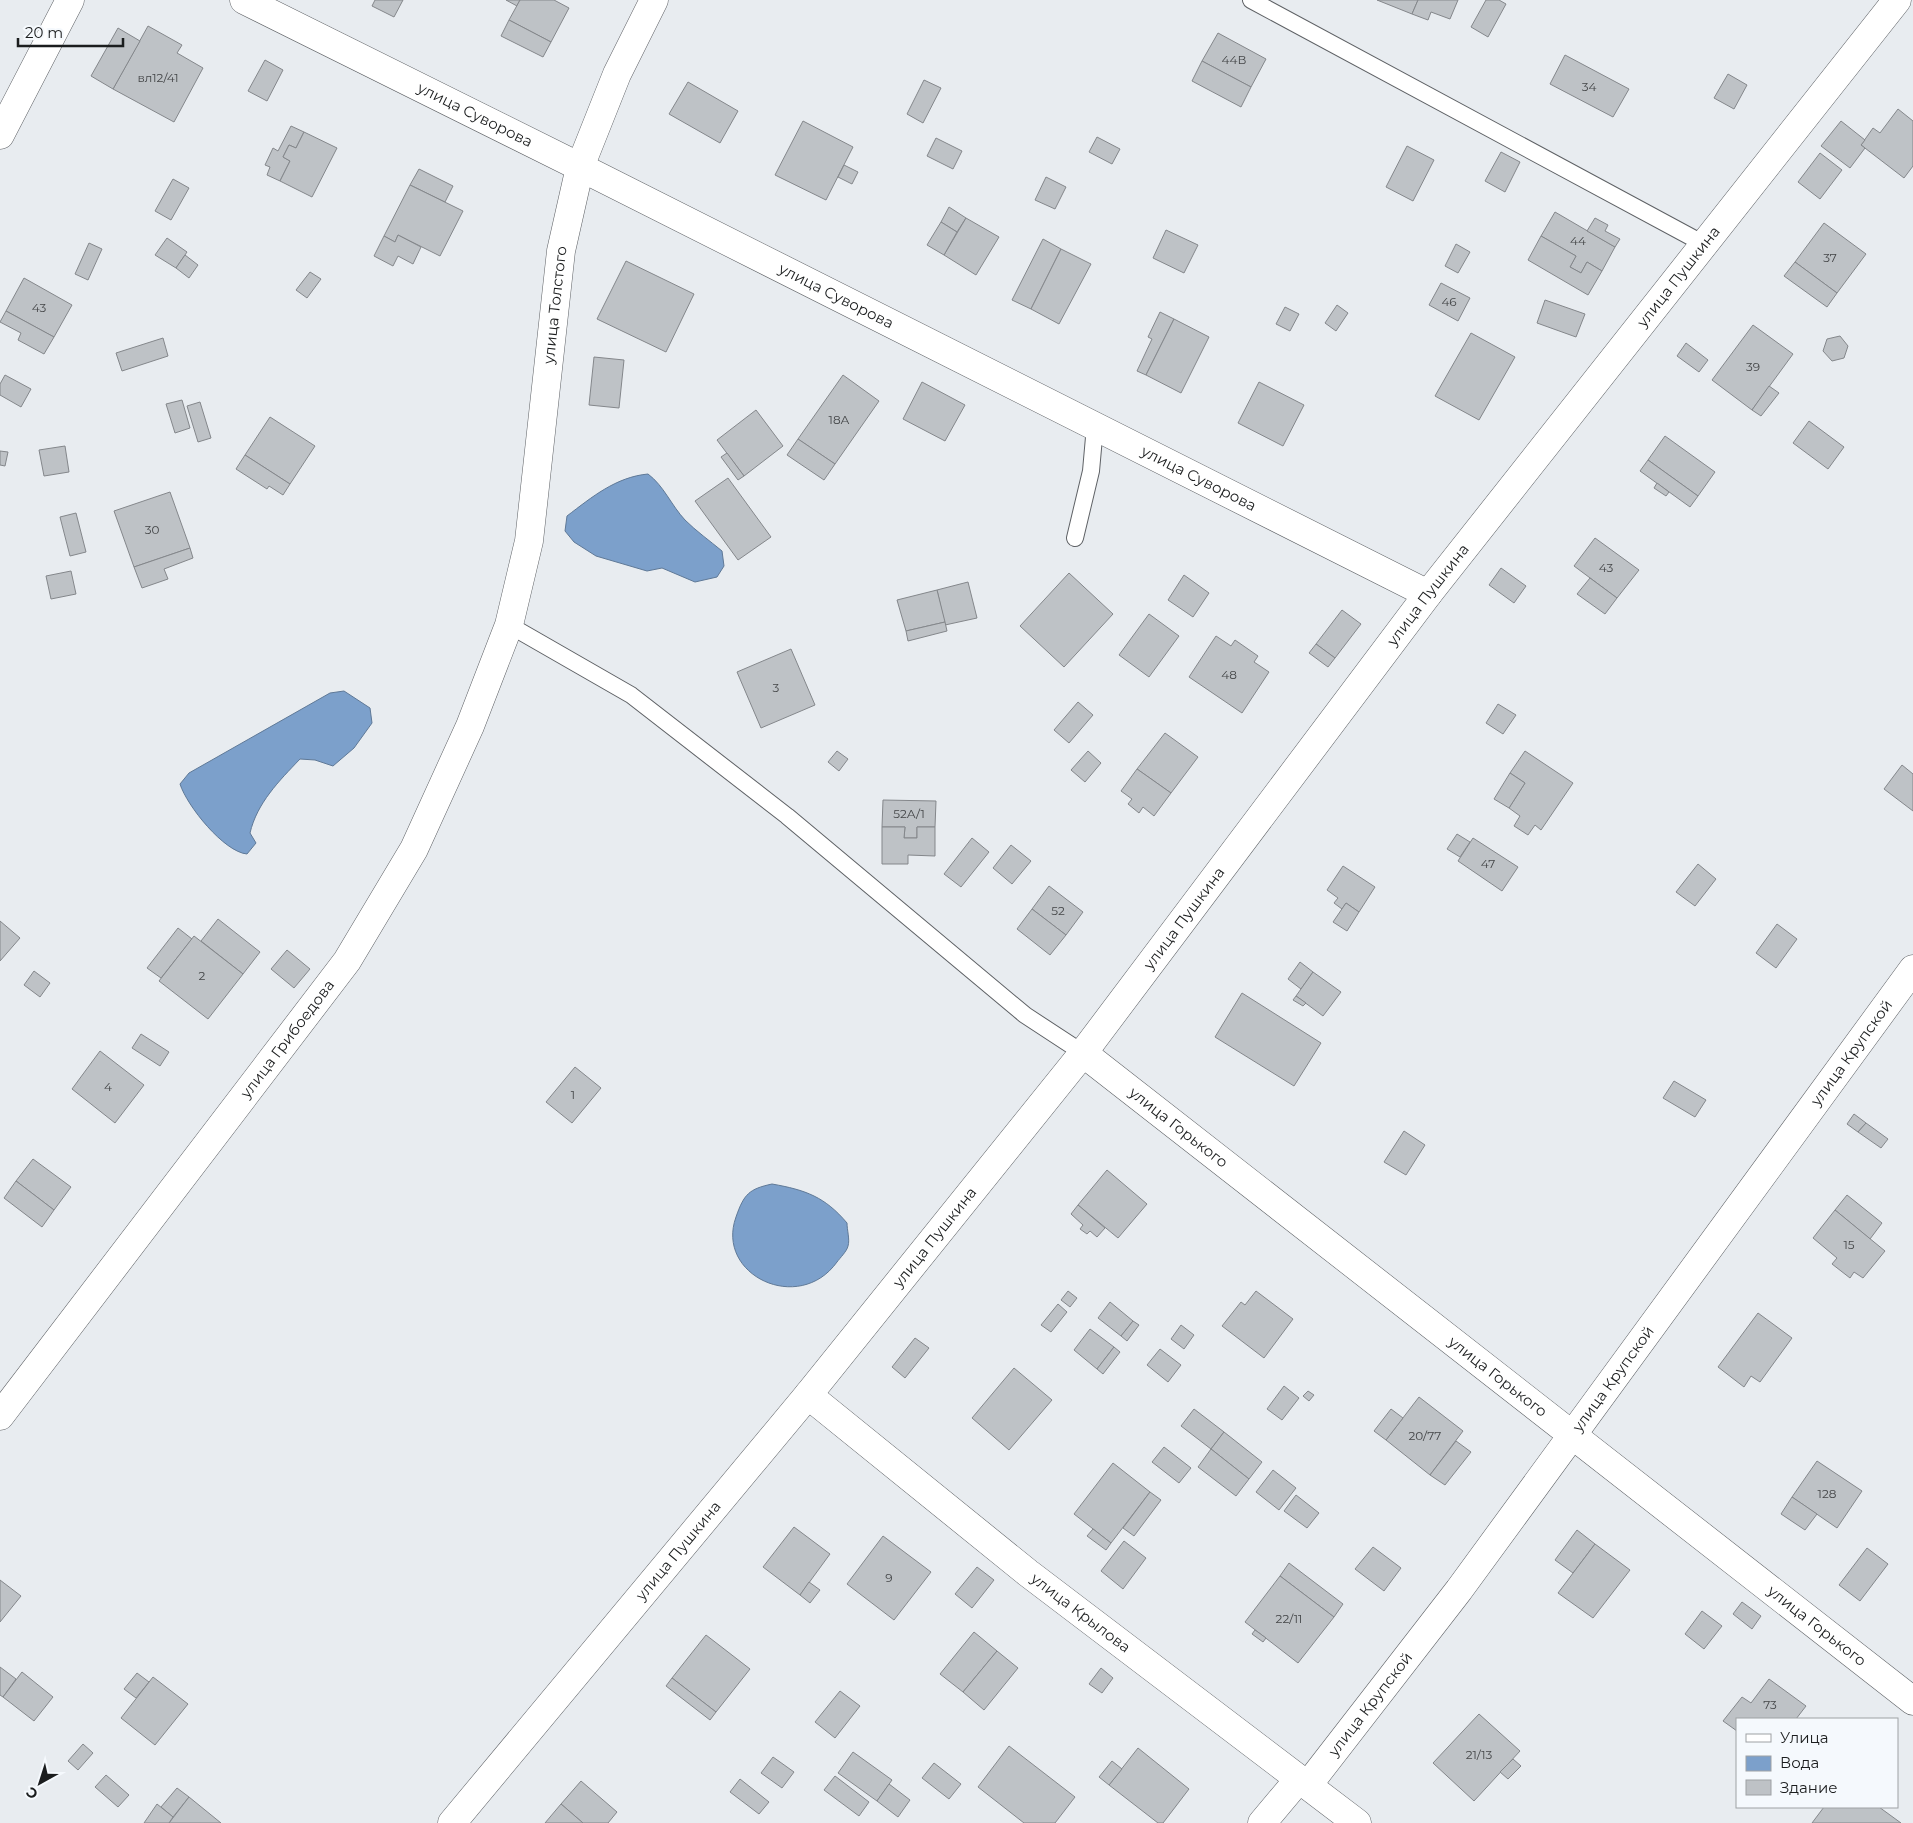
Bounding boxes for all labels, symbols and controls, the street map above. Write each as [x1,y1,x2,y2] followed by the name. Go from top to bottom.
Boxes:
[18,15,122,47] scale bar
[25,23,63,42] text: 20 m
[1222,52,1246,67] house number: 44В
[137,70,179,85] house number: вл12/41
[414,77,536,151] street label: улица Суворова
[1582,79,1596,94] house number: 34
[1632,222,1724,332] street label: улица Пушкина
[1570,233,1586,248] house number: 44
[538,244,571,366] street label: улица Толстого
[1823,250,1837,265] house number: 37
[775,258,897,332] street label: улица Суворова
[1441,294,1457,309] house number: 46
[32,300,46,315] house number: 43
[1746,359,1760,374] house number: 39
[829,412,849,427] house number: 18А
[1137,441,1260,515] street label: улица Суворова
[145,522,159,537] house number: 30
[1382,540,1473,650] street label: улица Пушкина
[1599,560,1613,575] house number: 43
[1221,667,1237,682] house number: 48
[773,680,780,695] house number: 3
[893,806,925,821] house number: 52А/1
[1481,856,1495,871] house number: 47
[1139,863,1228,974] street label: улица Пушкина
[1051,903,1065,918] house number: 52
[199,968,206,983] house number: 2
[235,976,338,1103] street label: улица Грибоедова
[1806,996,1896,1110] street label: улица Крупской
[104,1079,112,1094] house number: 4
[1125,1082,1232,1172] street label: улица Горького
[571,1087,575,1102] house number: 1
[888,1183,980,1292] street label: улица Пушкина
[1843,1237,1855,1252] house number: 15
[1567,1322,1658,1436] street label: улица Крупской
[1444,1331,1551,1421] street label: улица Горького
[1409,1428,1441,1443] house number: 20/77
[1818,1486,1837,1501] house number: 128
[631,1497,725,1605] street label: улица Пушкина
[1026,1568,1134,1656] street label: улица Крылова
[885,1570,893,1585] house number: 9
[1763,1580,1870,1670] street label: улица Горького
[1276,1611,1302,1626] house number: 22/11
[1323,1648,1416,1761] street label: улица Крупской
[1763,1697,1777,1712] house number: 73
[1736,1718,1898,1808] legend
[1780,1728,1828,1747] text: Улица
[1466,1747,1493,1762] house number: 21/13
[1780,1753,1819,1772] text: Вода
[15,1758,65,1808] north arrow
[1780,1778,1838,1797] text: Здание
[22,1783,41,1803] text: С

